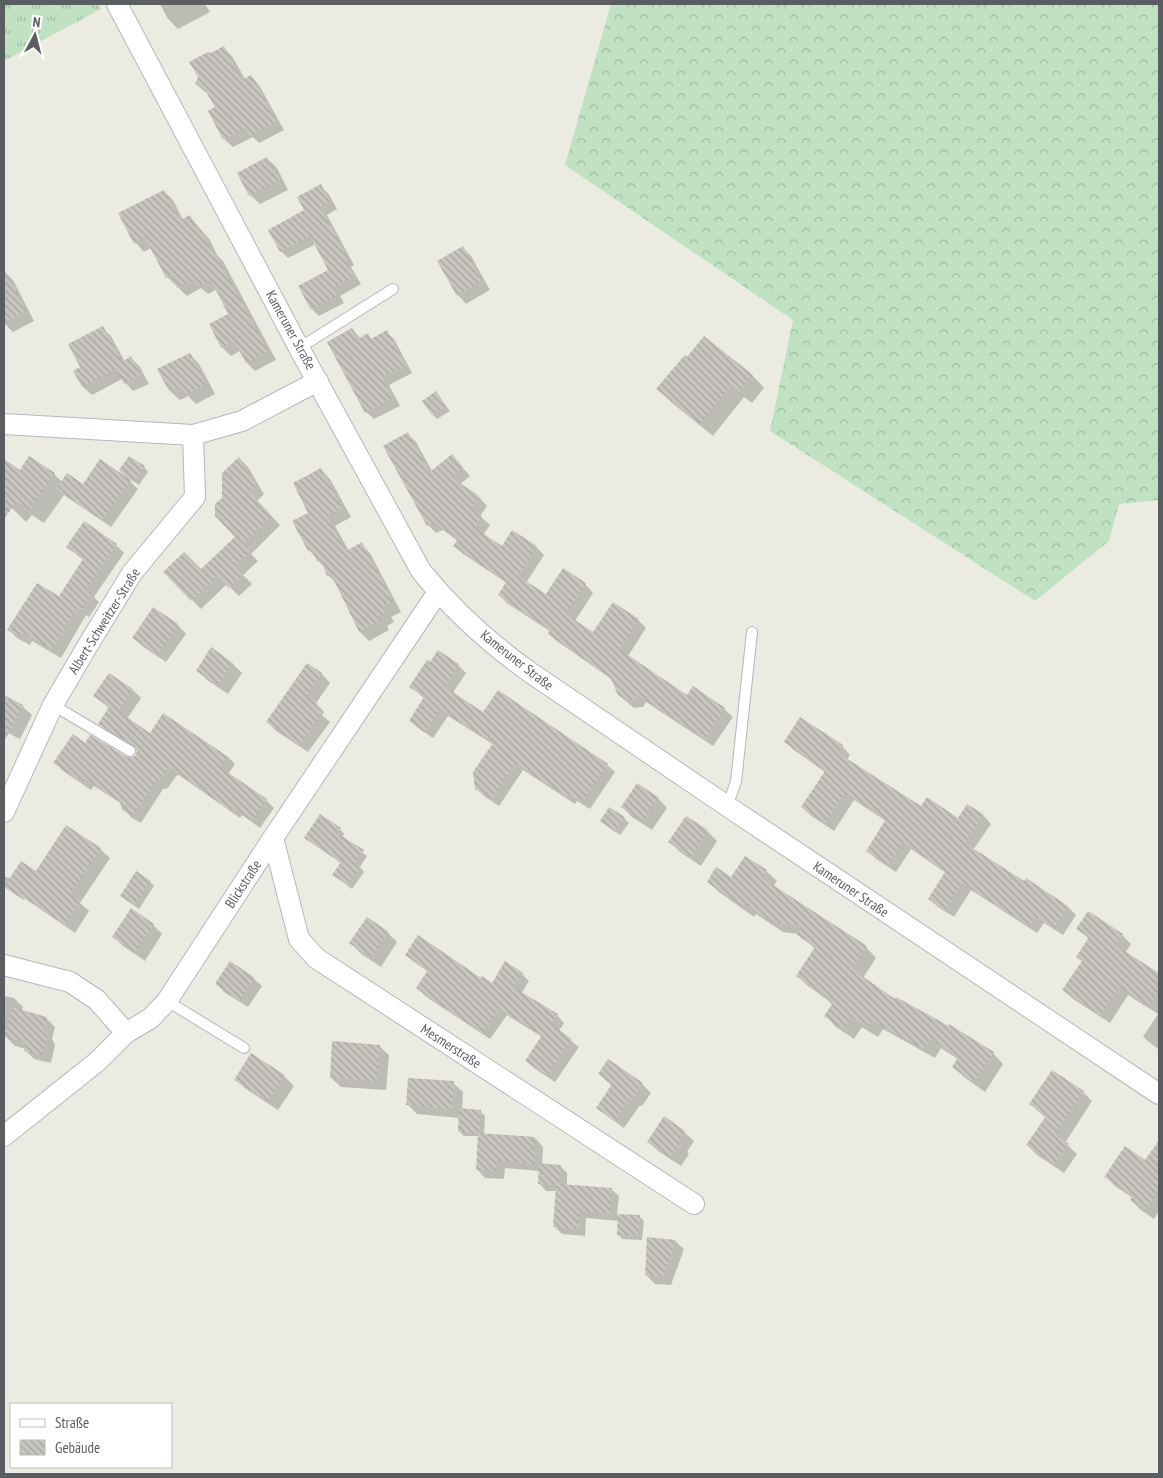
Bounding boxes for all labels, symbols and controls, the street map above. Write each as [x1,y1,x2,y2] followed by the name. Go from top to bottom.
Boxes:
[10,10,60,60] north arrow
[32,13,41,31] text: N
[262,287,320,373] street label: Kameruner Straße
[64,564,144,677] street label: Albert-Schweitzer-Straße
[477,626,557,694] street label: Kameruner Straße
[221,856,265,912] street label: Blickstraße
[810,857,893,921] street label: Kameruner Straße
[417,1020,485,1072] street label: Mesmerstraße
[10,1403,172,1468] legend
[55,1413,89,1432] text: Straße
[55,1438,100,1457] text: Gebäude

